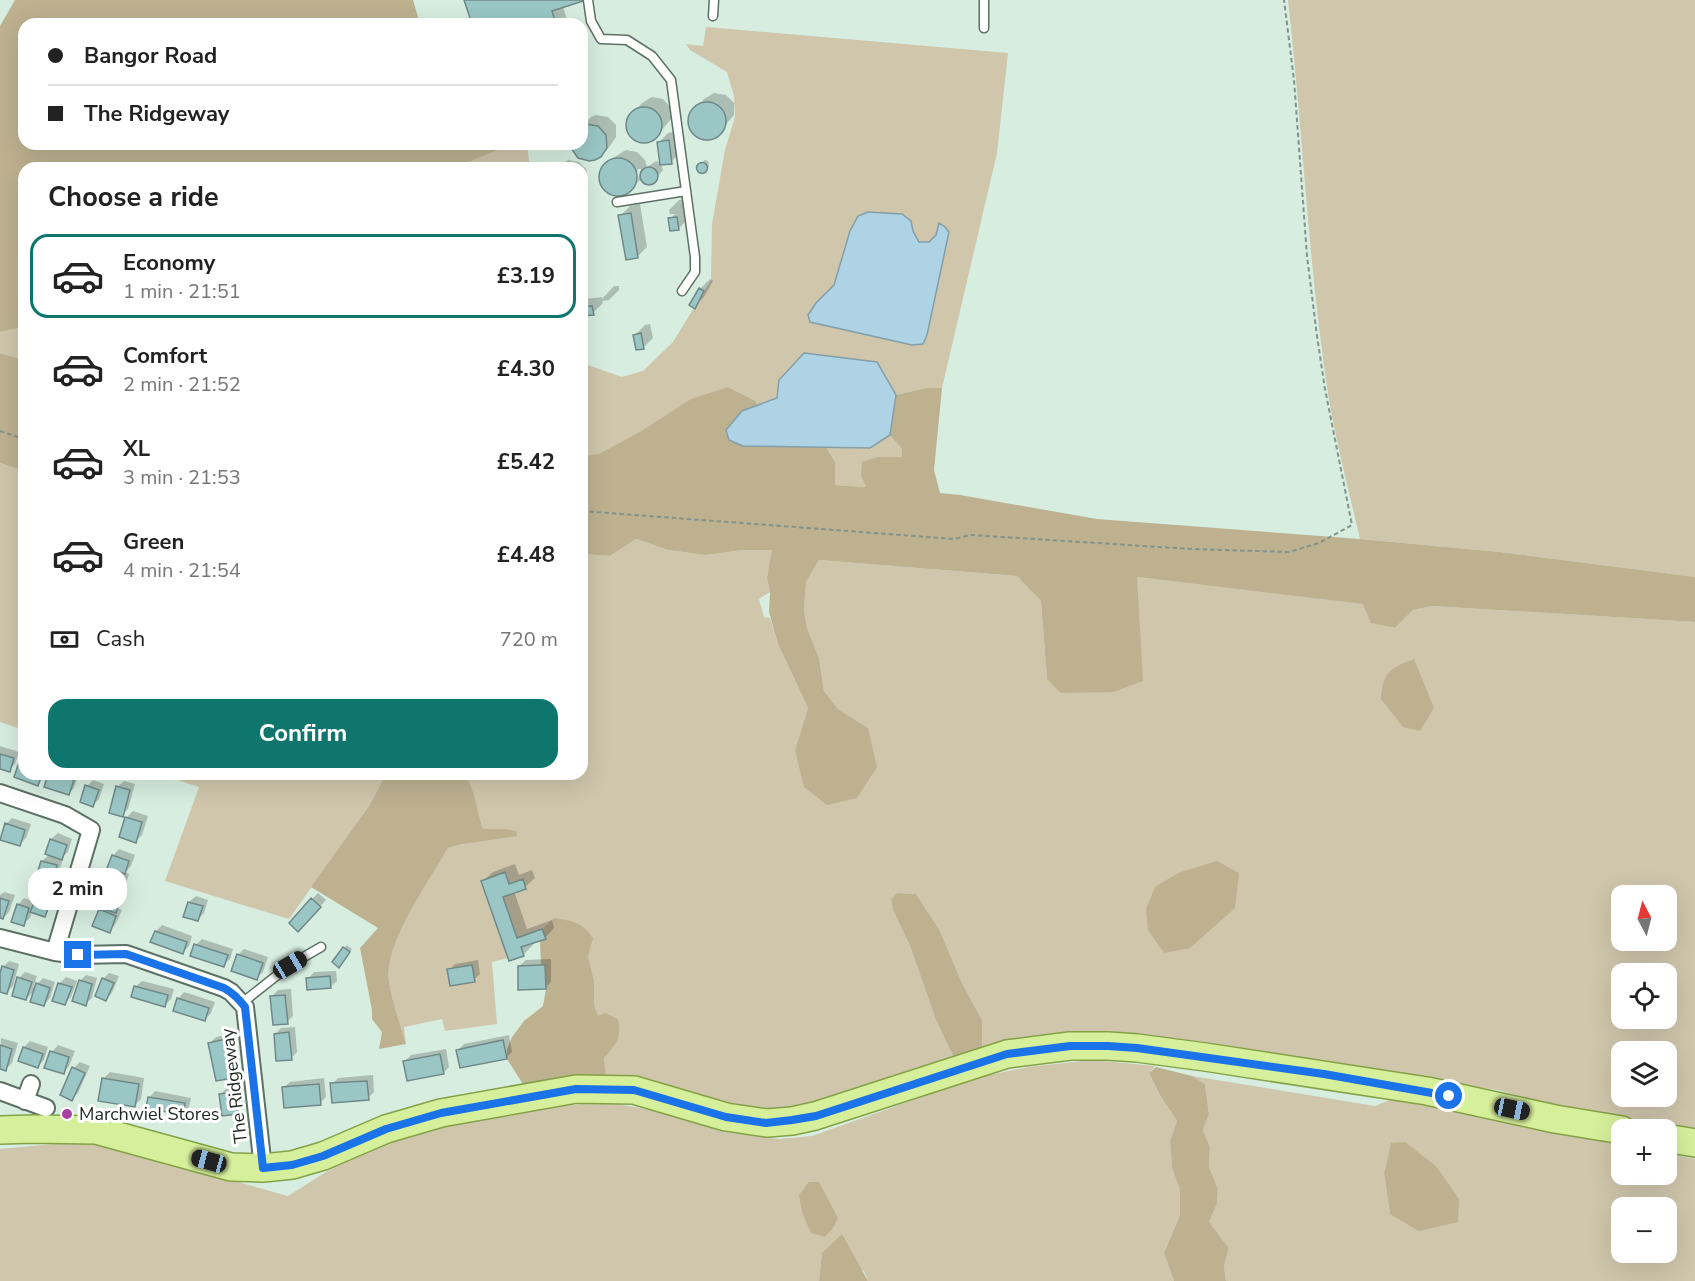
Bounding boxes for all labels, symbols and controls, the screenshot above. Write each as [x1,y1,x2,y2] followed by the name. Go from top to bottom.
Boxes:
[84,41,217,71] text: Bangor Road
[84,99,229,129] text: The Ridgeway
[48,179,219,216] text: Choose a ride
[123,248,215,278] text: Economy
[51,249,105,303] icon: car
[497,261,555,291] text: £3.19
[123,278,241,305] text: 1 min · 21:51
[123,341,207,371] text: Comfort
[51,342,105,396] icon: car
[497,354,555,384] text: £4.30
[123,371,241,398] text: 2 min · 21:52
[123,434,150,464] text: XL
[51,435,105,489] icon: car
[497,447,555,477] text: £5.42
[123,464,241,491] text: 3 min · 21:53
[123,527,184,557] text: Green
[51,528,105,582] icon: car
[497,540,555,570] text: £4.48
[123,557,241,584] text: 4 min · 21:54
[48,623,81,656] icon: cash
[96,624,145,654] text: Cash
[500,626,558,653] text: 720 m
[48,699,558,768] button: Confirm
[28,868,128,910] callout: 2 min
[52,875,103,902] text: 2 min
[1611,885,1677,951] north arrow
[1611,885,1677,1263] map controls
[64,941,91,968] route end
[270,948,310,982] car
[1611,963,1677,1029] button: locate
[215,1026,253,1145] street label: The Ridgeway
[1611,1041,1677,1107] button: layers
[1435,1082,1462,1109] route start
[1493,1096,1531,1122] car
[79,1102,219,1126] place label: Marchwiel Stores
[60,1107,74,1121] marker: Marchwiel Stores
[1611,1119,1677,1185] button: +
[189,1148,229,1174] car
[1611,1197,1677,1263] button: −

